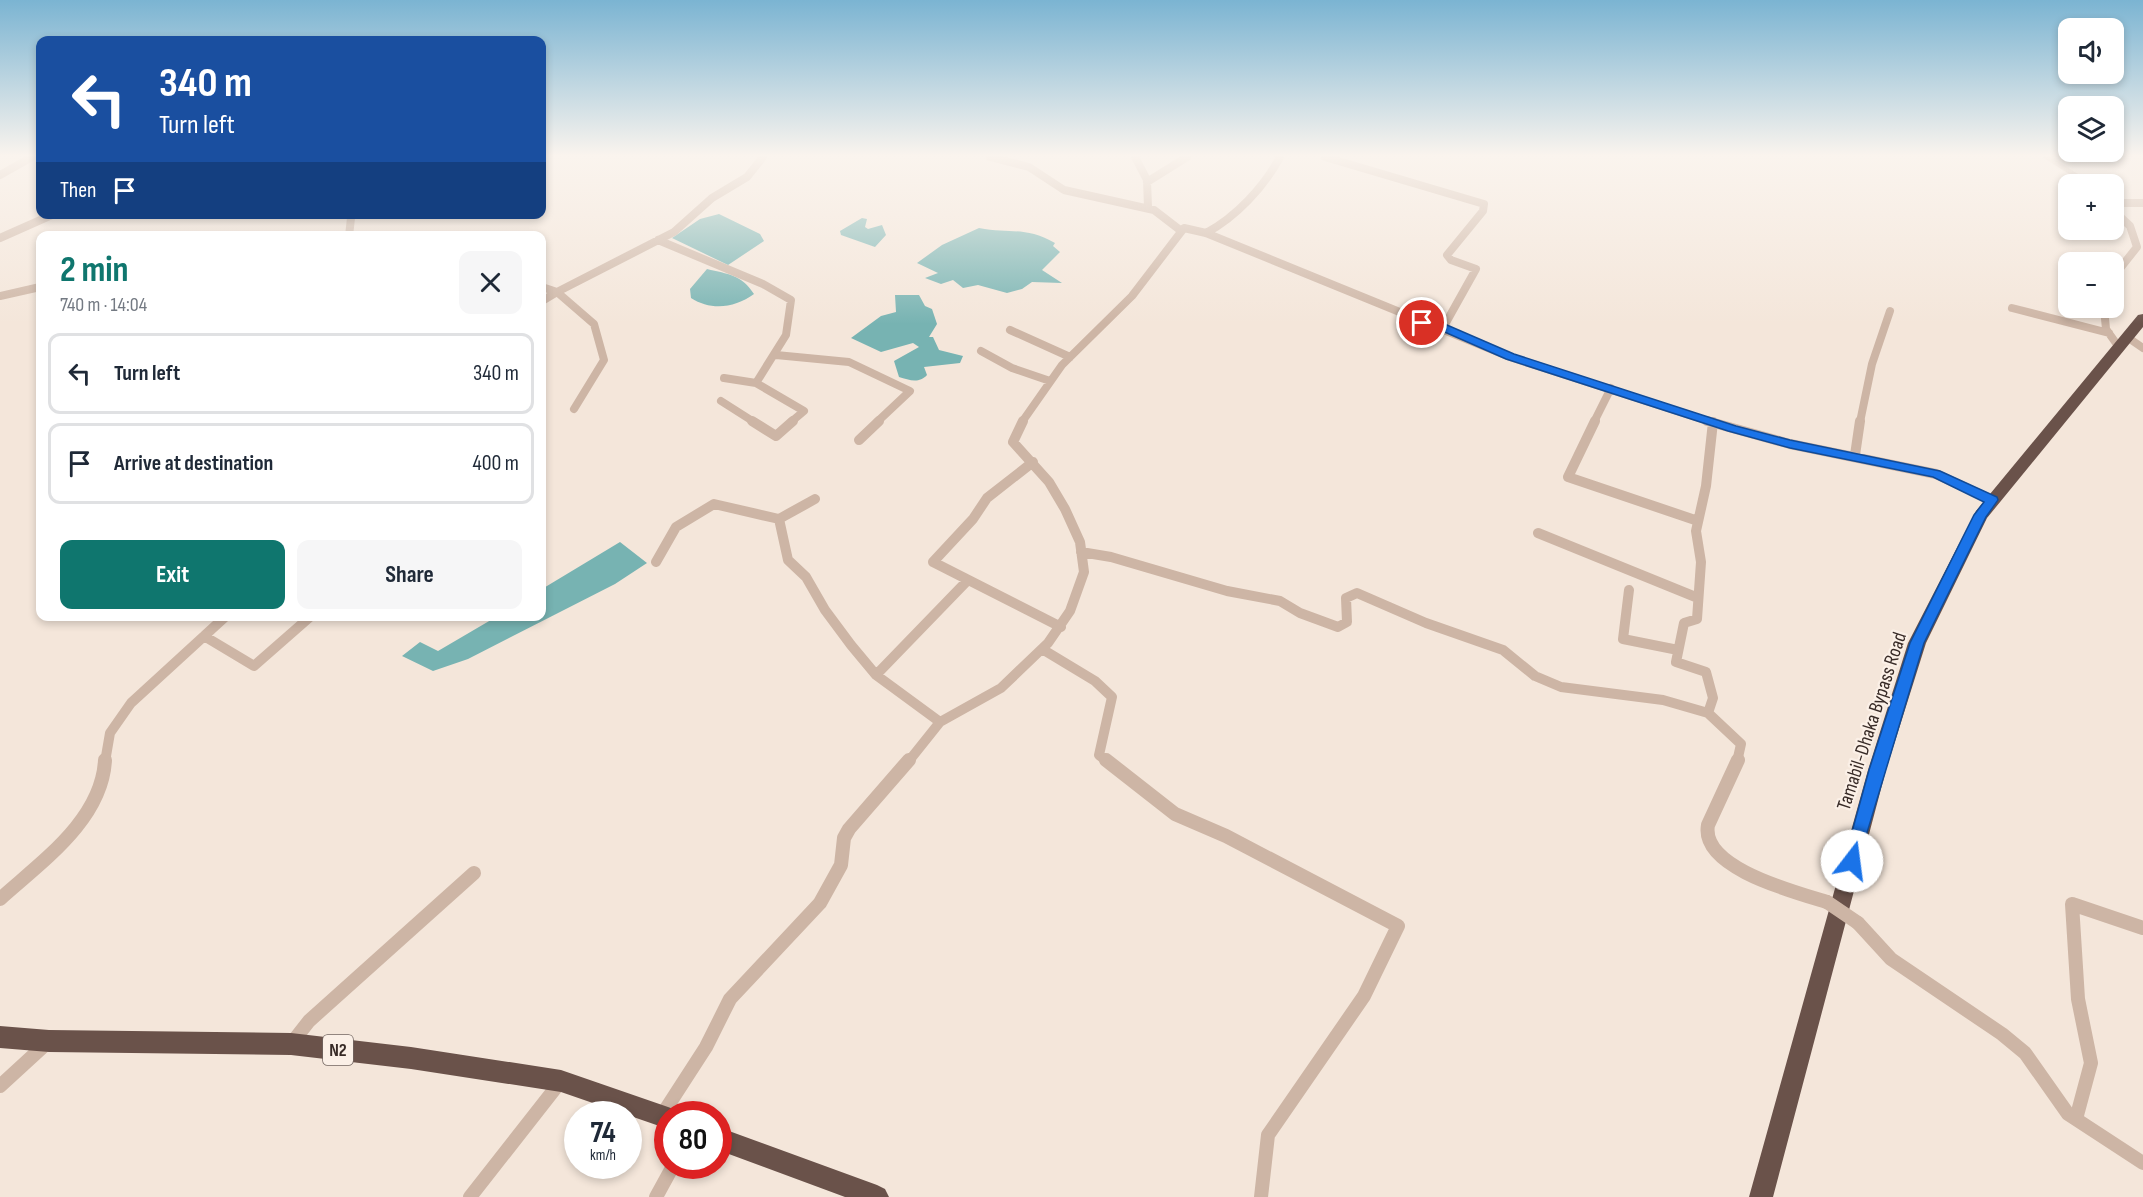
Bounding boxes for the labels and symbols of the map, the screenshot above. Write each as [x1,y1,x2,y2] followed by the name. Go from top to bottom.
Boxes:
[1396,297,1447,348] pin
[1832,629,1912,813] street label: Tamabil-Dhaka Bypass Road
[1820,829,1884,893] position arrow
[323,1035,353,1065] road number: N2
[654,1101,732,1179] speed limit sign: 80

